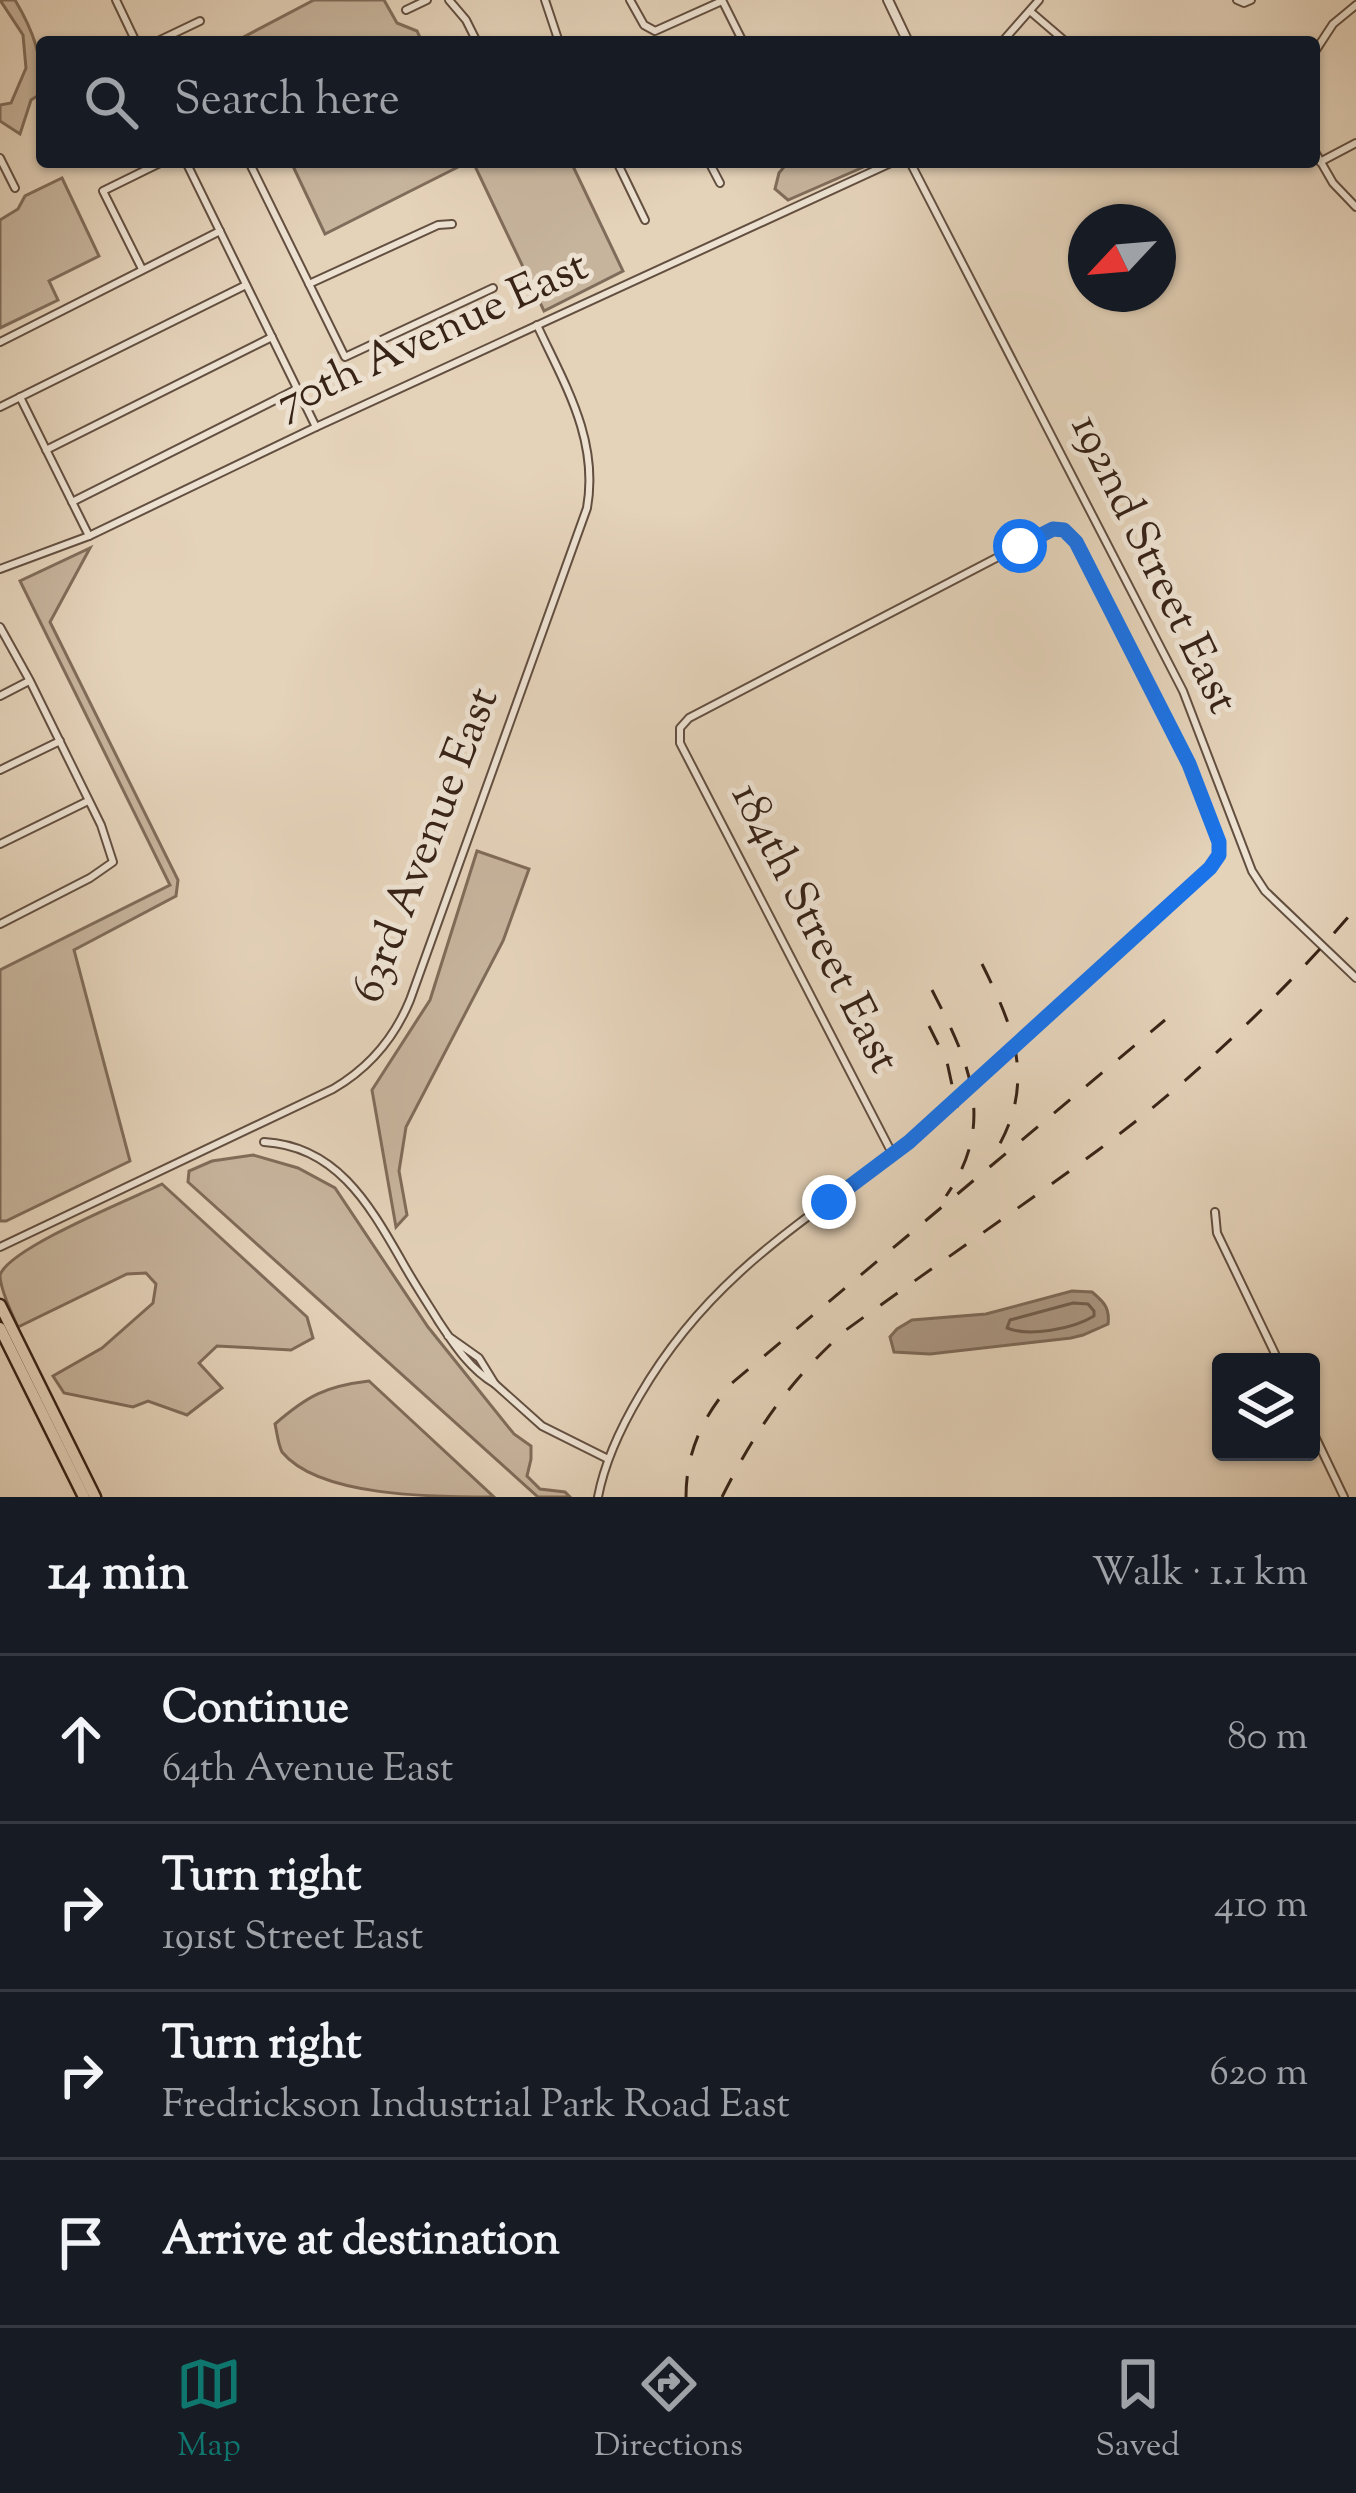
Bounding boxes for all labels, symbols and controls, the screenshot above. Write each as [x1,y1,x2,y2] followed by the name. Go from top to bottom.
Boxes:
[36,36,1320,168] search box
[78,69,144,135] icon: search
[174,70,400,135] text: Search here
[1068,204,1176,312] north arrow
[266,236,600,438] street label: 70th Avenue East
[1051,404,1253,726] street label: 192nd Street East
[993,519,1047,573] route start
[338,679,518,1013] street label: 63rd Avenue East
[712,773,914,1085] street label: 184th Street East
[802,1175,856,1229] route end
[1212,1353,1320,1461] map controls
[1212,1353,1320,1461] button: layers
[48,1539,189,1612] text: 14 min
[1092,1547,1308,1603] text: Walk · 1.1 km
[162,1678,349,1743] text: Continue
[48,1706,114,1772] icon: ahead
[1227,1711,1308,1767] text: 80 m
[162,1743,453,1799] text: 64th Avenue East
[162,1846,361,1911] text: Turn right
[48,1874,114,1940] icon: right
[1214,1879,1308,1935] text: 410 m
[162,1911,423,1967] text: 191st Street East
[162,2014,361,2079] text: Turn right
[48,2042,114,2108] icon: right
[1210,2047,1308,2103] text: 620 m
[162,2079,790,2135] text: Fredrickson Industrial Park Road East
[48,2210,114,2276] icon: arrive
[162,2210,560,2275] text: Arrive at destination
[176,2351,242,2471] tab: Map
[594,2351,743,2471] tab: Directions
[1095,2351,1180,2471] tab: Saved

